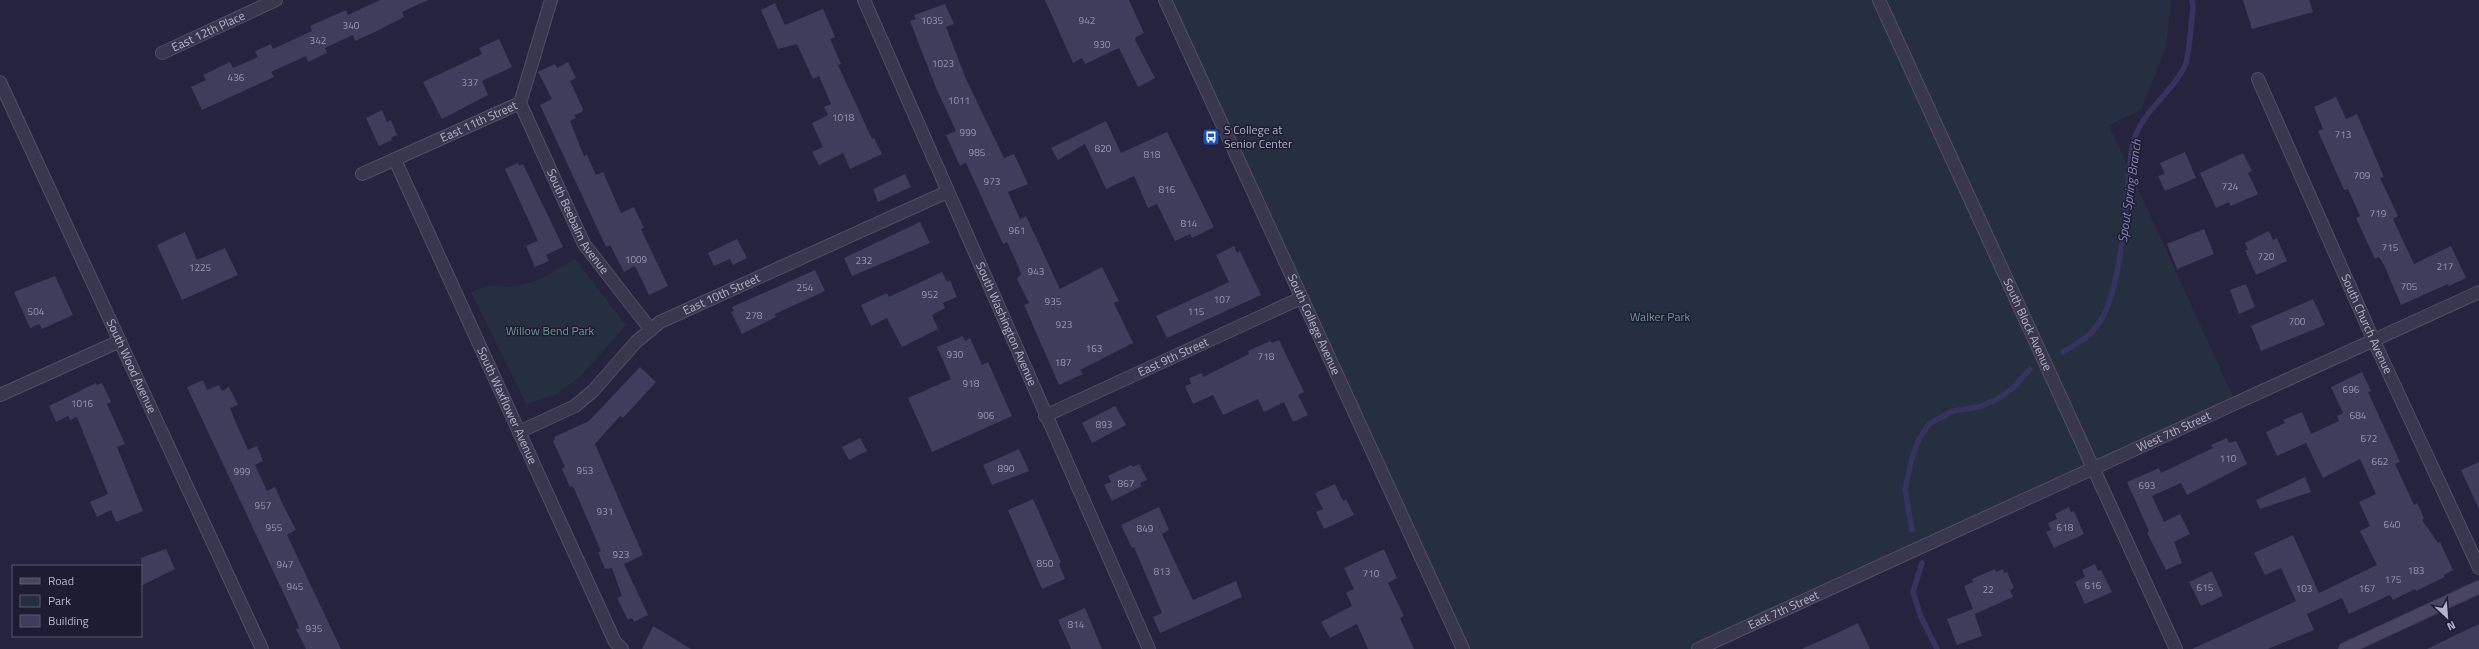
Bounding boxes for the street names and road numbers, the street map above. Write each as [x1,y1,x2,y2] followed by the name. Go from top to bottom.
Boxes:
[168,6,248,56] street label: East 12th Place
[437,95,521,147] street label: East 11th Street
[542,166,614,278] street label: South Beebalm Avenue
[971,259,1042,389] street label: South Washington Avenue
[680,268,764,319] street label: East 10th Street
[1283,271,1346,378] street label: South College Avenue
[2336,271,2398,377] street label: South Church Avenue
[1999,275,2058,374] street label: South Block Avenue
[102,316,162,416] street label: South Wood Avenue
[1134,332,1212,381] street label: East 9th Street
[473,344,543,467] street label: South Waxflower Avenue
[2133,406,2214,456] street label: West 7th Street
[1745,585,1823,634] street label: East 7th Street

